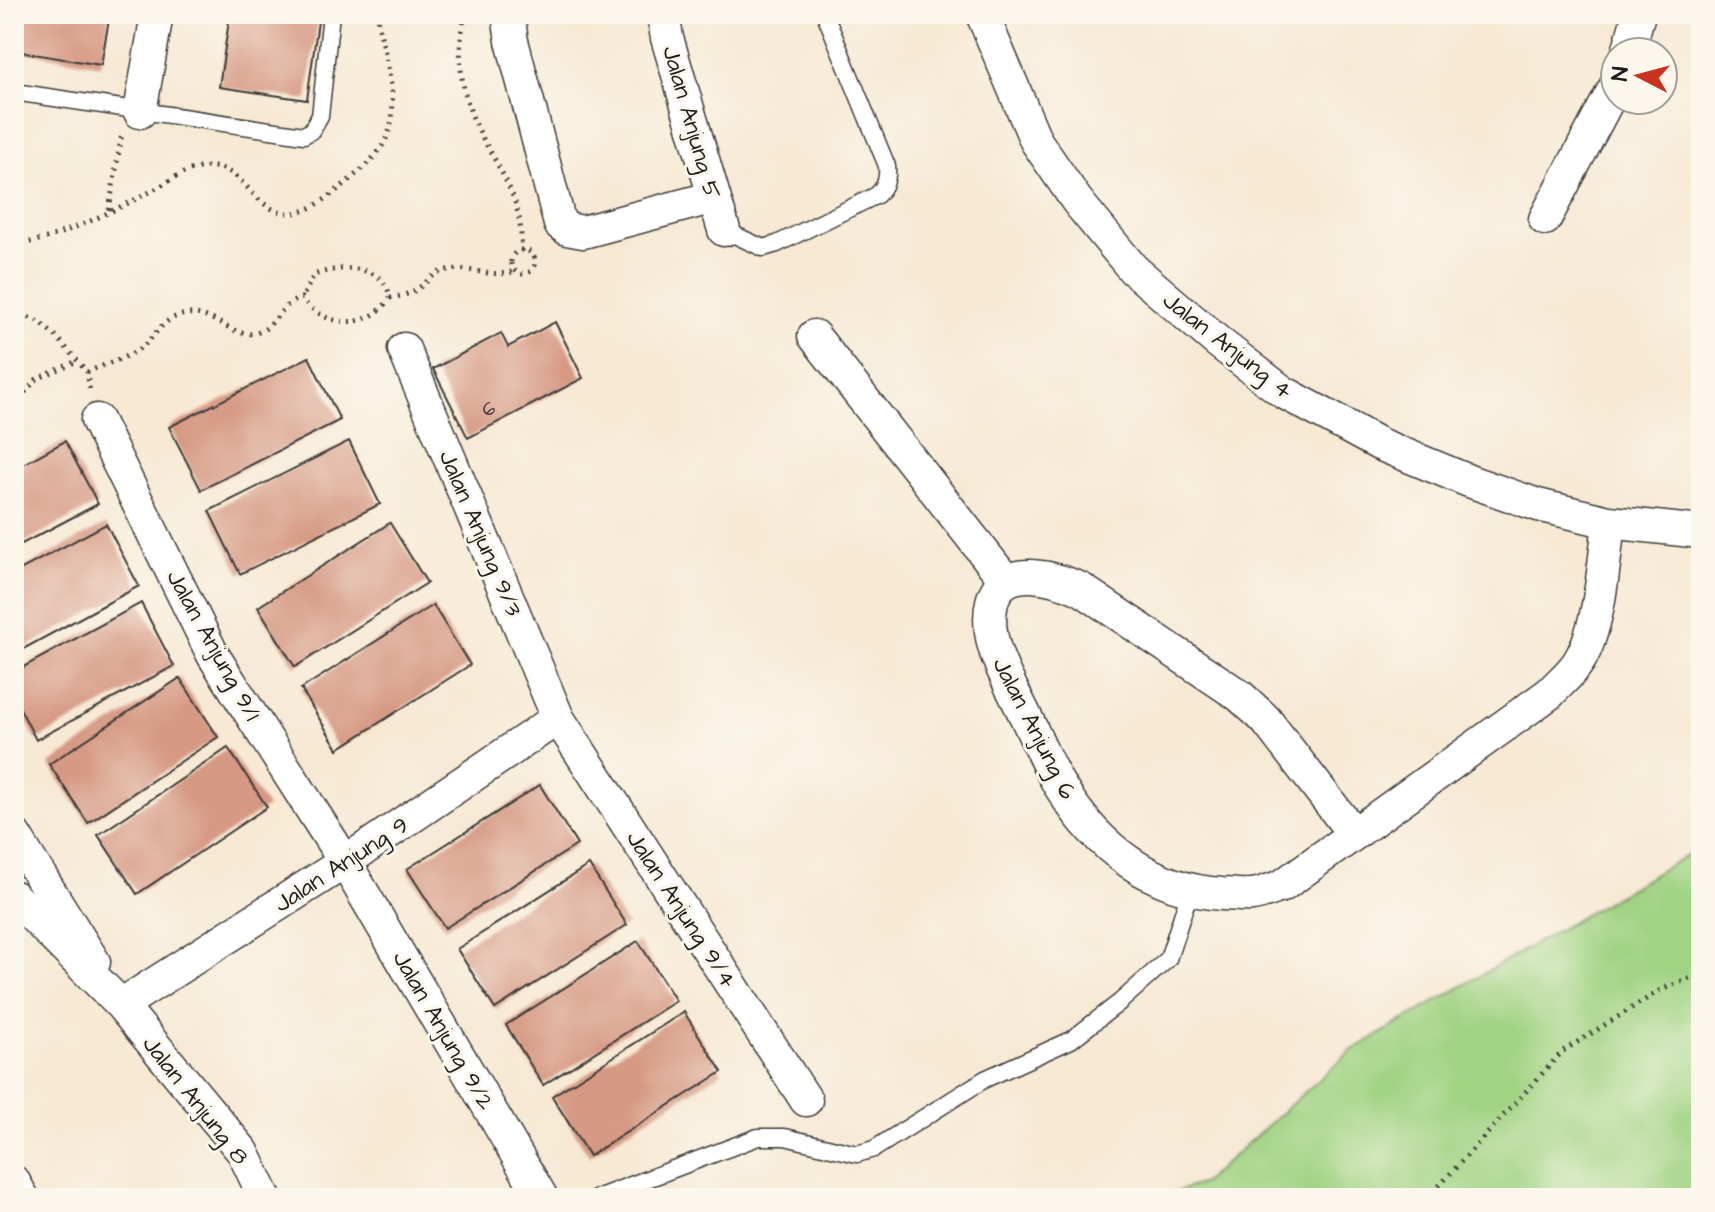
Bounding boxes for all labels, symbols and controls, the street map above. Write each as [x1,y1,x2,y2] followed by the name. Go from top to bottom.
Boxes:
[1599,36,1679,116] north arrow
[652,42,729,203] street label: Jalan Anjung 5
[1604,65,1637,83] text: N
[1155,284,1300,408] street label: Jalan Anjung 4
[483,395,496,423] house number: 6
[429,445,530,622] street label: Jalan Anjung 9/3
[157,564,269,728] street label: Jalan Anjung 9/1
[983,652,1085,806] street label: Jalan Anjung 6
[268,809,416,922] street label: Jalan Anjung 9
[617,824,745,995] street label: Jalan Anjung 9/4
[383,945,503,1117] street label: Jalan Anjung 9/2
[133,1029,257,1173] street label: Jalan Anjung 8

